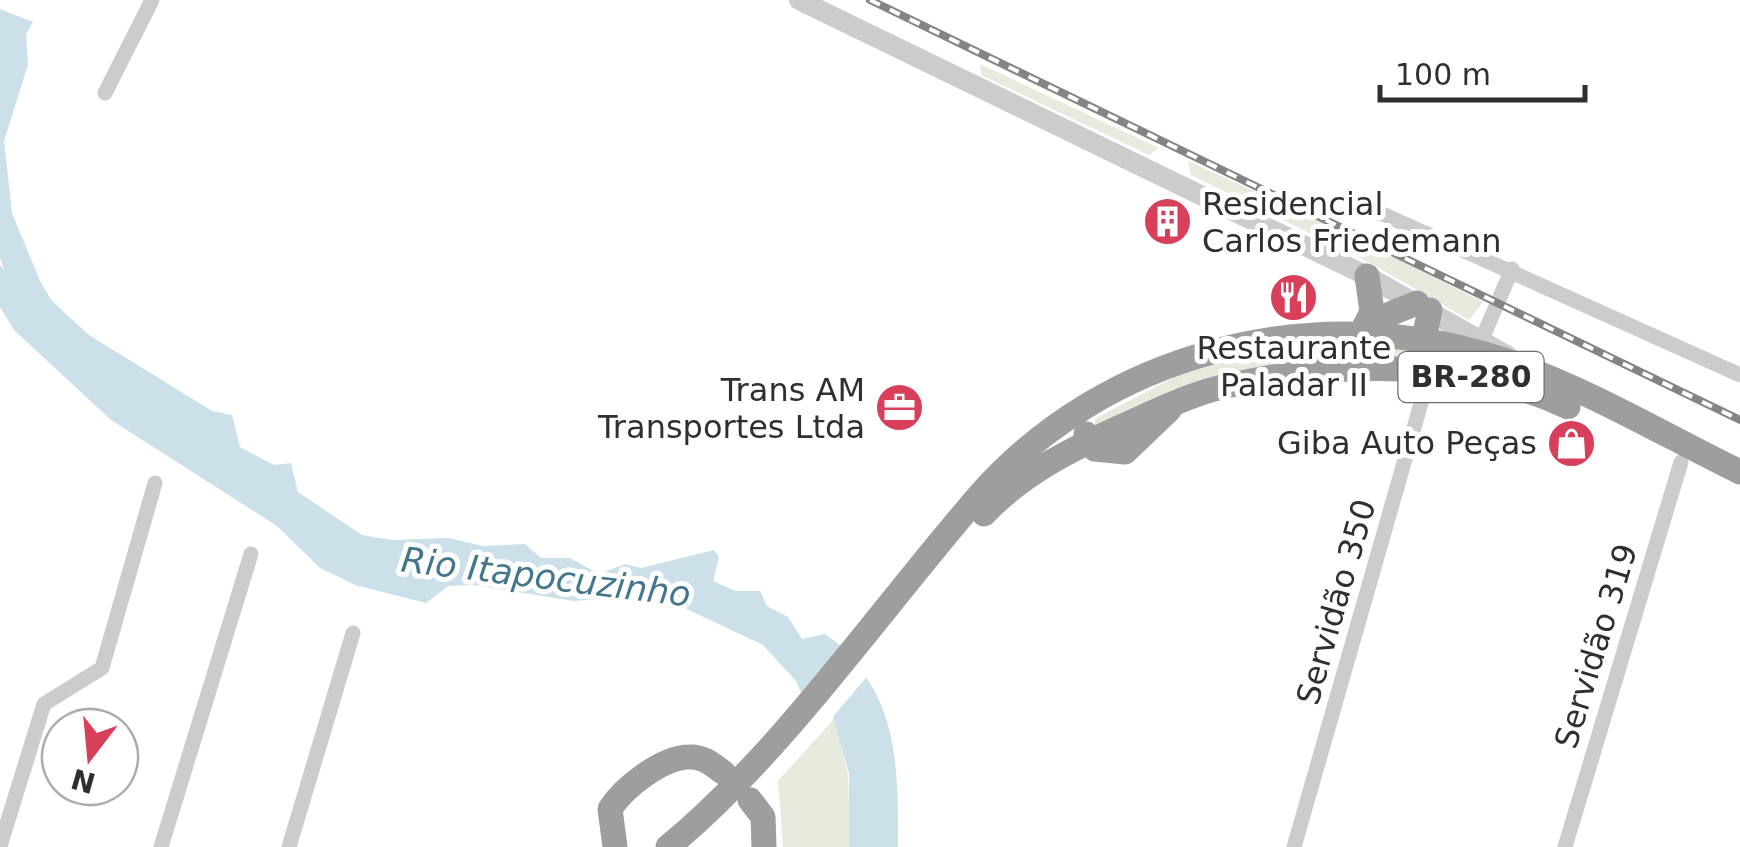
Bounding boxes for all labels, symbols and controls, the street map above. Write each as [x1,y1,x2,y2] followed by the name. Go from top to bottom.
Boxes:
[1380,40,1585,102] scale bar
[1395,57,1491,92] text: 100 m
[1202,185,1502,260] place label: Residencial Carlos Friedemann
[1141,196,1193,248] building icon: Residencial Carlos Friedemann
[1268,272,1320,324] restaurant icon: Restaurante Paladar II
[1197,329,1391,404] place label: Restaurante Paladar II
[1398,352,1544,402] road number: BR-280
[597,371,865,446] place label: Trans AM Transportes Ltda
[874,382,926,434] office icon: Trans AM Transportes Ltda
[1546,417,1598,469] shop icon: Giba Auto Peças
[1277,424,1537,462] place label: Giba Auto Peças
[1289,495,1383,709] street label: Servidão 350
[399,539,693,615] water label: Rio Itapocuzinho
[1547,539,1645,753] street label: Servidão 319
[40,707,140,807] north arrow
[67,761,99,800] text: N

